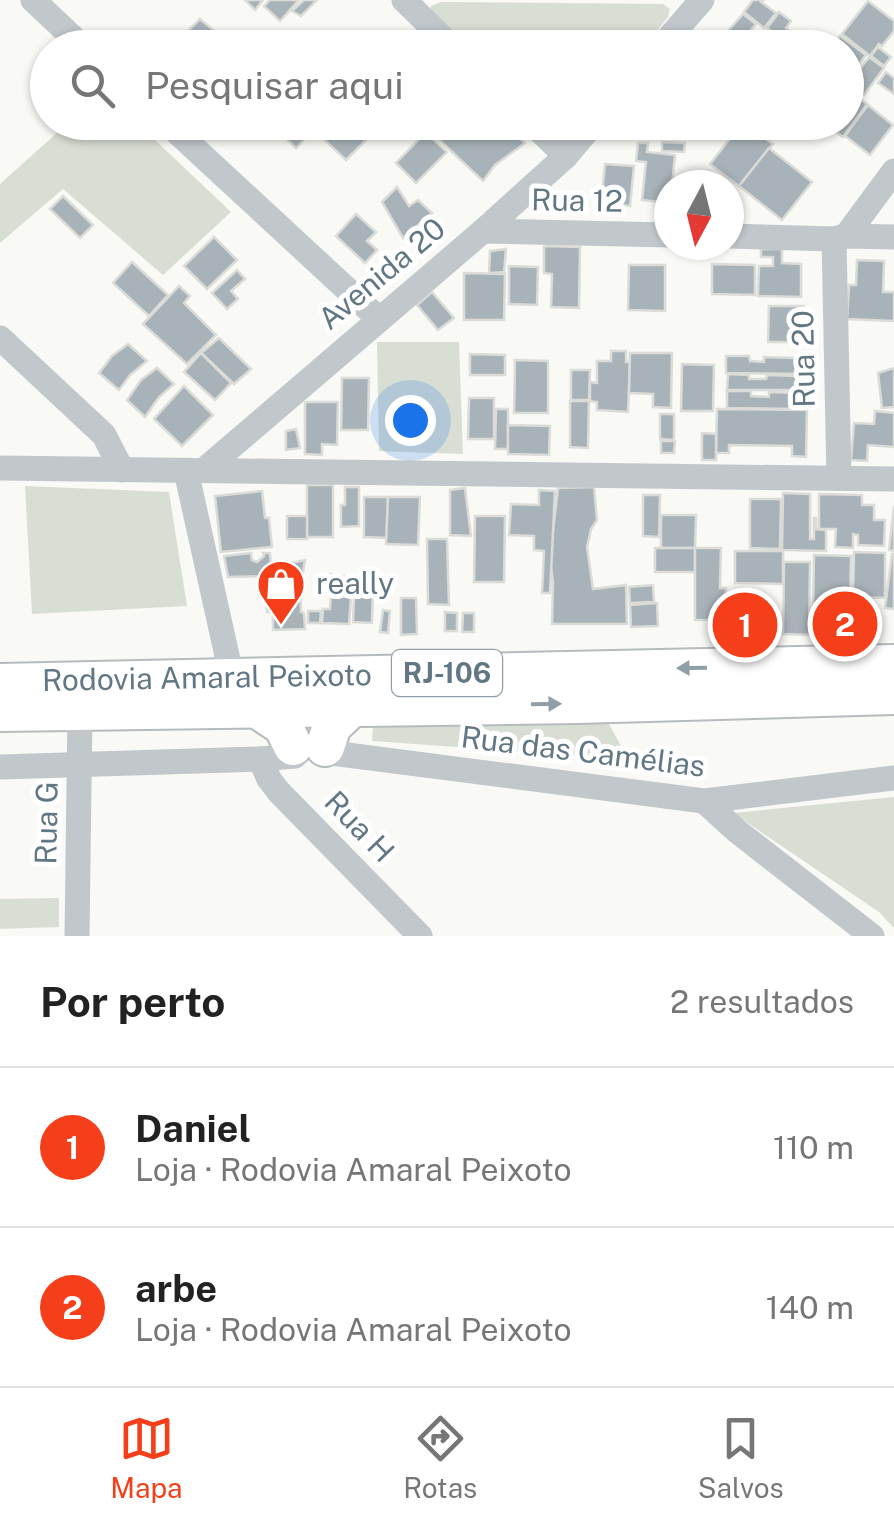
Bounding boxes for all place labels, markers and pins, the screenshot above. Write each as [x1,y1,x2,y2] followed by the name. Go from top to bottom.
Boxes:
[255,558,307,626] shop icon: really
[316,565,394,601] place label: really
[812,586,878,662] pin: 2
[712,588,778,662] pin: 1

